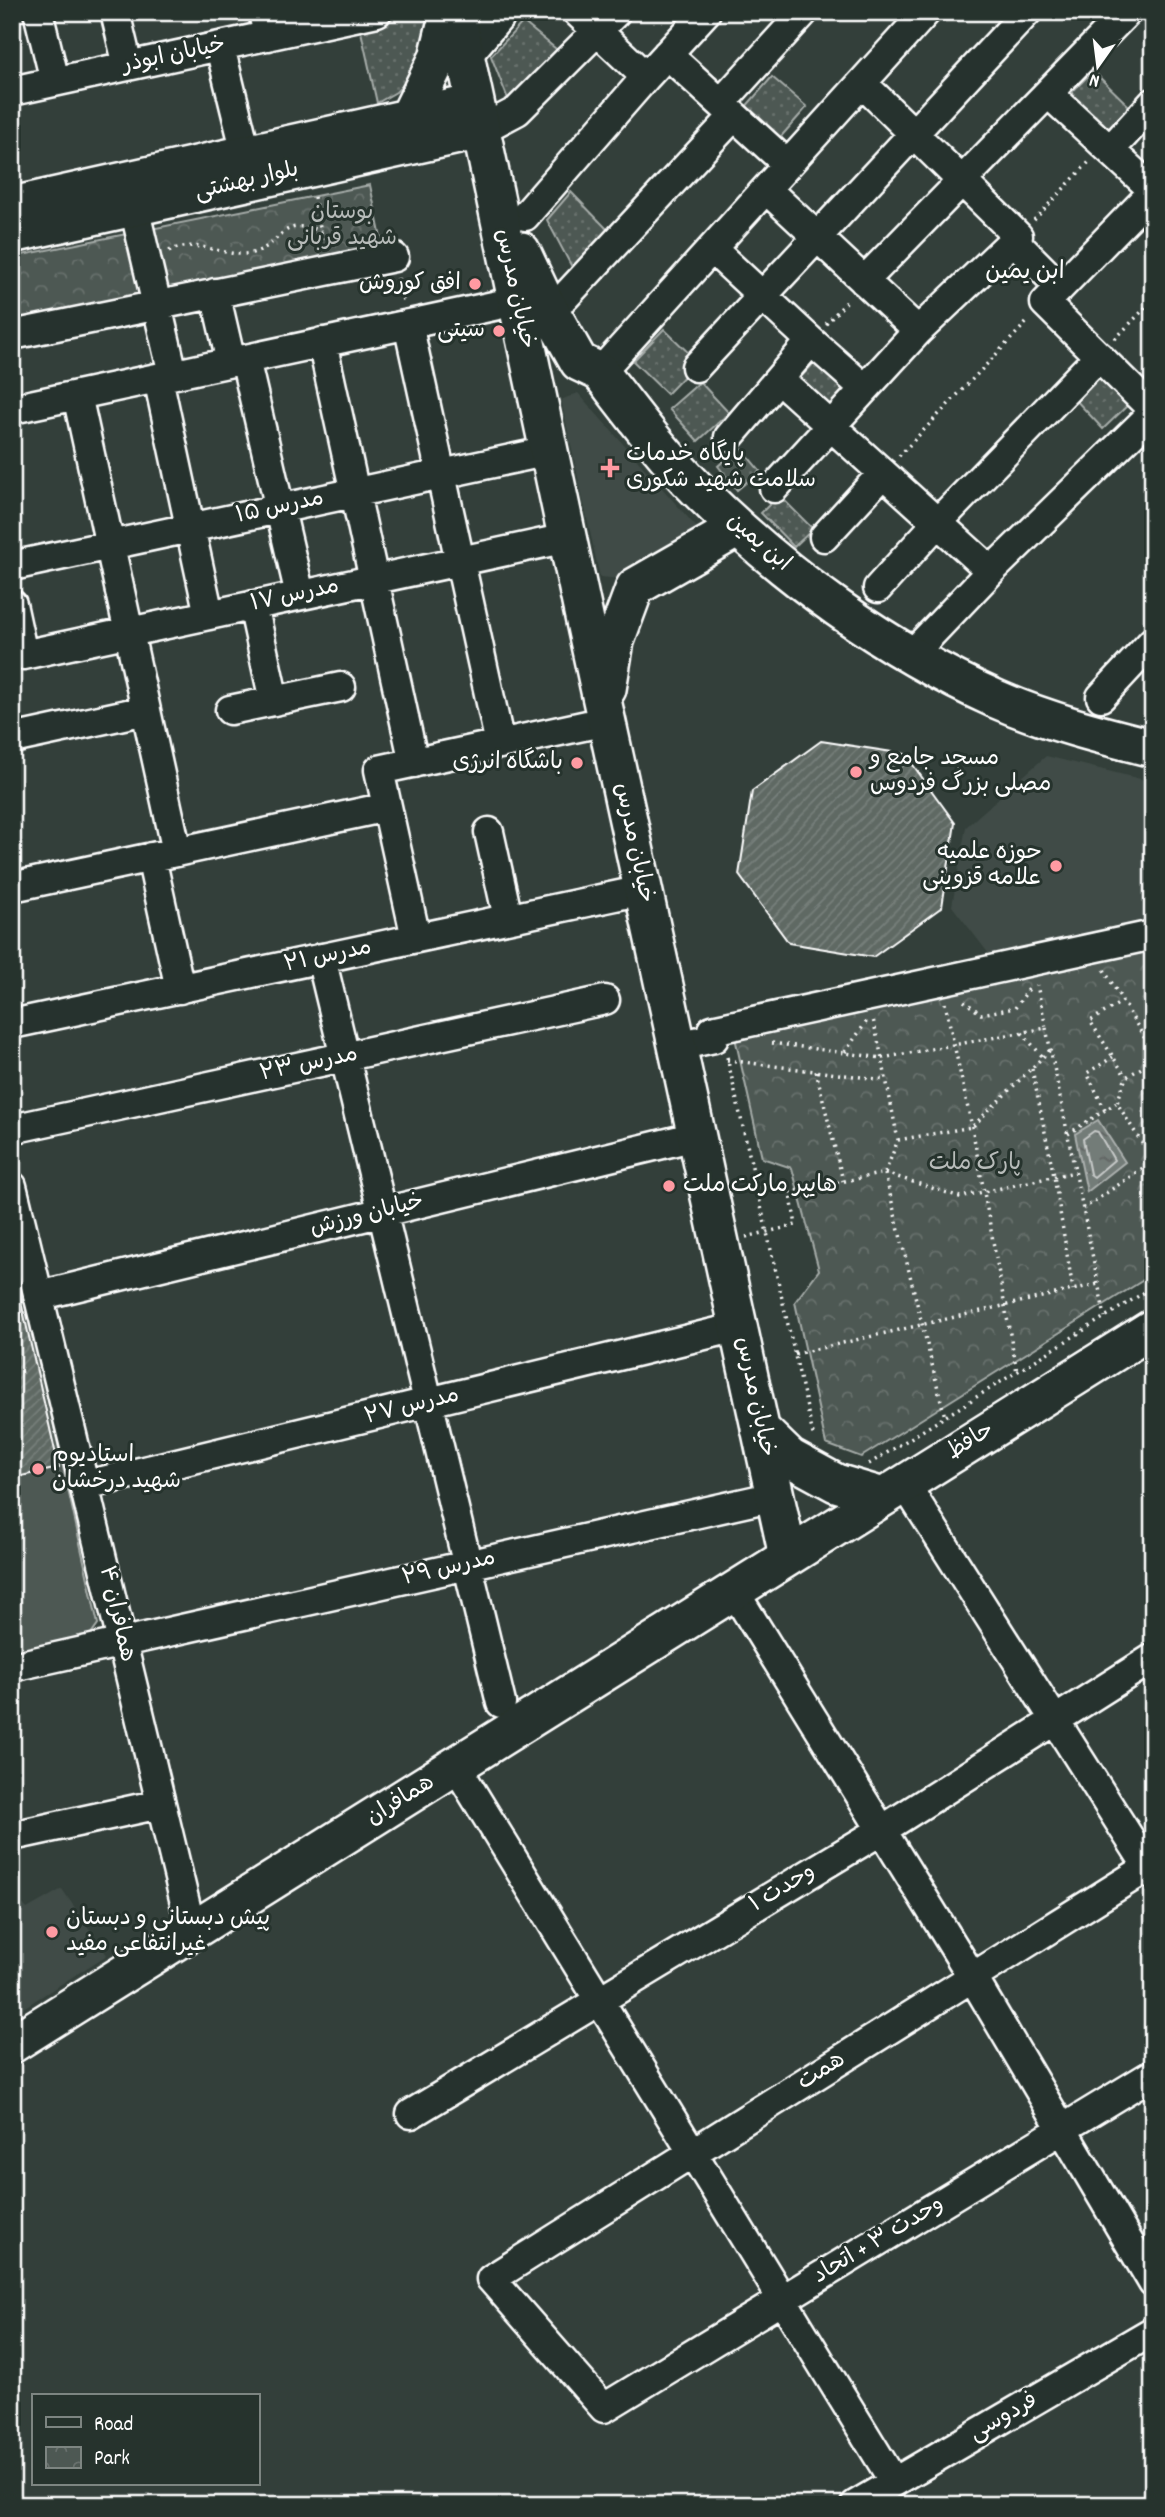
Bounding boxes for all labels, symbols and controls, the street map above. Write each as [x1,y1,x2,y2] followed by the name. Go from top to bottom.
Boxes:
[117,29,229,83] street label: خیابان ابوذر
[1064,32,1134,102] north arrow
[1087,65,1103,93] text: N
[192,154,302,210] street label: بلوار بهشتی
[287,197,397,256] park label: بوستان شهید قربانی
[485,226,543,352] street label: خیابان مدرس
[985,256,1065,290] district label: ابن یمین
[359,268,461,301] place label: افق کوروش
[467,276,483,292] marker: افق کوروش
[437,315,485,348] place label: سیتی
[491,323,507,339] marker: سیتی
[626,439,816,498] place label: پایگاه خدمات سلامت شهید شکوری
[600,458,620,478] marker: پایگاه خدمات سلامت شهید شکوری
[233,483,327,533] street label: مدرس ۱۵
[718,506,798,580] street label: ابن یمین
[248,571,342,621] street label: مدرس ۱۷
[868,743,1051,802] place label: مسجد جامع و مصلی بزرگ فردوس
[453,747,563,780] place label: باشگاه انرژی
[569,755,585,771] marker: باشگاه انرژی
[848,764,864,780] marker: مسجد جامع و مصلی بزرگ فردوس
[604,780,662,906] street label: خیابان مدرس
[922,837,1042,896] place label: حوزه علمیه علامه قزوینی
[1048,858,1064,874] marker: حوزه علمیه علامه قزوینی
[281,932,375,982] street label: مدرس ۲۱
[257,1039,361,1091] street label: مدرس ۲۳
[929,1148,1021,1181] park label: پارک ملت
[683,1170,837,1203] place label: هایپر مارکت ملت
[661,1178,677,1194] marker: هایپر مارکت ملت
[307,1186,427,1246] street label: خیابان ورزش
[725,1334,783,1460] street label: خیابان مدرس
[361,1379,463,1435] street label: مدرس ۲۷
[941,1415,1001,1469] street label: حافظ
[52,1440,181,1499] place label: استادیوم شهید درخشان
[30,1461,46,1477] marker: استادیوم شهید درخشان
[399,1542,499,1596] street label: مدرس ۲۹
[89,1563,143,1665] street label: همافران ۴
[360,1767,442,1835] street label: همافران
[744,1856,822,1922] street label: وحدت ۱
[66,1903,270,1962] place label: پیش دبستانی و دبستان غیرانتفاعی مفید
[44,1924,60,1940] marker: پیش دبستانی و دبستان غیرانتفاعی مفید
[792,2044,852,2100] street label: همت
[807,2189,951,2293] street label: وحدت ۳ + اتحاد
[963,2385,1045,2451] street label: فردوسی
[32,2394,259,2486] legend
[94,2411,133,2441] text: Road
[94,2445,130,2475] text: Park

